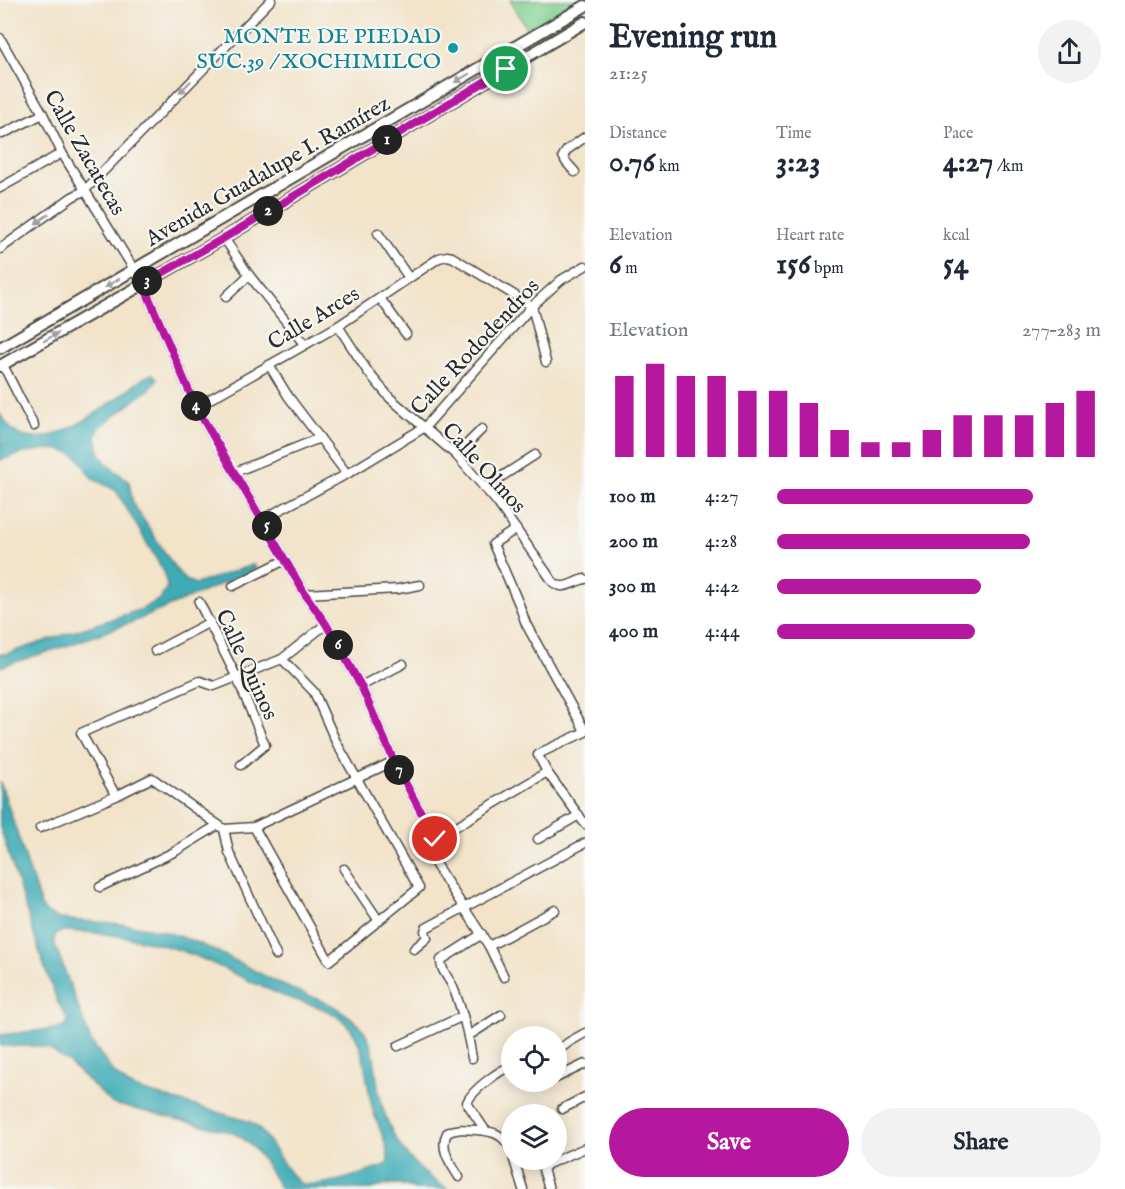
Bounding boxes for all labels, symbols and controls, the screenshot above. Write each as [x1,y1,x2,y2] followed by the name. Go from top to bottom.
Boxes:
[609,17,777,59] text: Evening run
[1038,20,1101,83] button: share
[197,23,441,76] place label: MONTE DE PIEDAD SUC.39 / XOCHIMILCO
[446,41,460,55] marker: MONTE DE PIEDAD SUC.39 / XOCHIMILCO
[480,43,531,94] pin
[489,52,522,85] icon: arrive
[609,61,648,86] text: 21:25
[454,73,470,84] one-way arrow
[179,79,193,93] one-way arrow
[37,85,131,221] street label: Calle Zacatecas
[140,90,395,254] street label: Avenida Guadalupe I. Ramírez
[609,124,667,144] text: Distance
[776,124,812,144] text: Time
[943,124,973,144] text: Pace
[372,125,402,155] pin: 1
[384,130,390,150] text: 1
[609,144,655,182] text: 0.76
[776,144,820,182] text: 3:23
[943,144,993,182] text: 4:27
[655,157,680,177] text: km
[993,157,1023,177] text: /km
[253,196,283,226] pin: 2
[264,201,272,221] text: 2
[34,213,50,225] one-way arrow
[609,226,672,246] text: Elevation
[776,226,844,246] text: Heart rate
[943,226,970,246] text: kcal
[609,246,622,284] text: 6
[776,246,811,284] text: 156
[943,246,968,284] text: 54
[622,259,638,279] text: m
[811,259,844,279] text: bpm
[132,266,162,296] pin: 3
[144,271,150,291] text: 3
[405,273,546,422] street label: Calle Rododendros
[104,277,120,288] one-way arrow
[263,280,365,357] street label: Calle Arces
[609,318,688,343] text: Elevation
[1022,318,1101,343] text: 277–283 m
[43,332,60,342] one-way arrow
[181,391,211,421] pin: 4
[192,396,200,416] text: 4
[435,417,532,520] street label: Calle Olmos
[609,484,656,509] text: 100 m
[705,484,739,509] text: 4:27
[252,511,282,541] pin: 5
[264,516,270,536] text: 5
[609,529,658,554] text: 200 m
[705,529,737,554] text: 4:28
[609,574,656,599] text: 300 m
[705,574,739,599] text: 4:42
[208,605,284,725] street label: Calle Quinos
[609,619,658,644] text: 400 m
[705,619,740,644] text: 4:44
[323,630,353,660] pin: 6
[335,635,341,655] text: 6
[384,755,414,785] pin: 7
[395,760,403,780] text: 7
[409,813,460,864] pin
[418,822,451,855] icon: check
[501,1026,567,1170] map controls
[501,1026,567,1092] button: locate
[501,1104,567,1170] button: layers
[609,1108,849,1177] button: Save
[861,1108,1101,1177] button: Share

